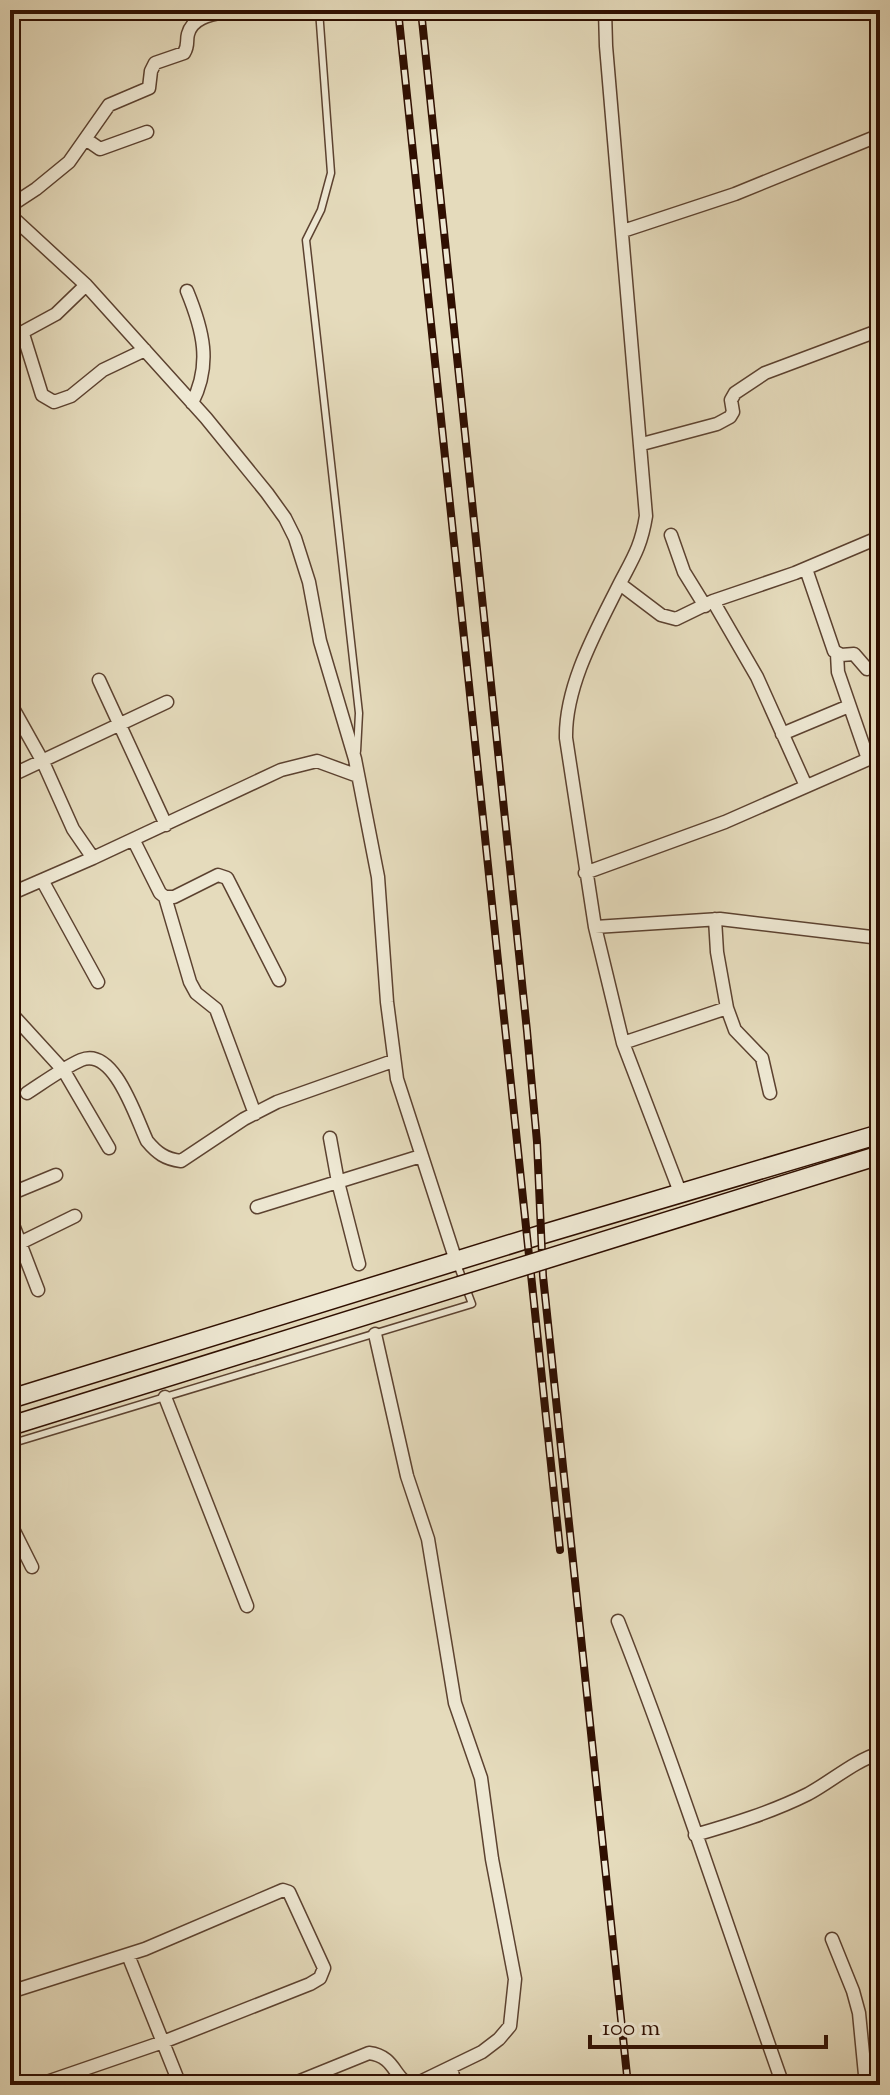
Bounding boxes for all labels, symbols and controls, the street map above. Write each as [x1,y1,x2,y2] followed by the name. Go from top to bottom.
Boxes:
[590,1999,826,2049] scale bar
[602,2012,660,2046] text: 100 m

